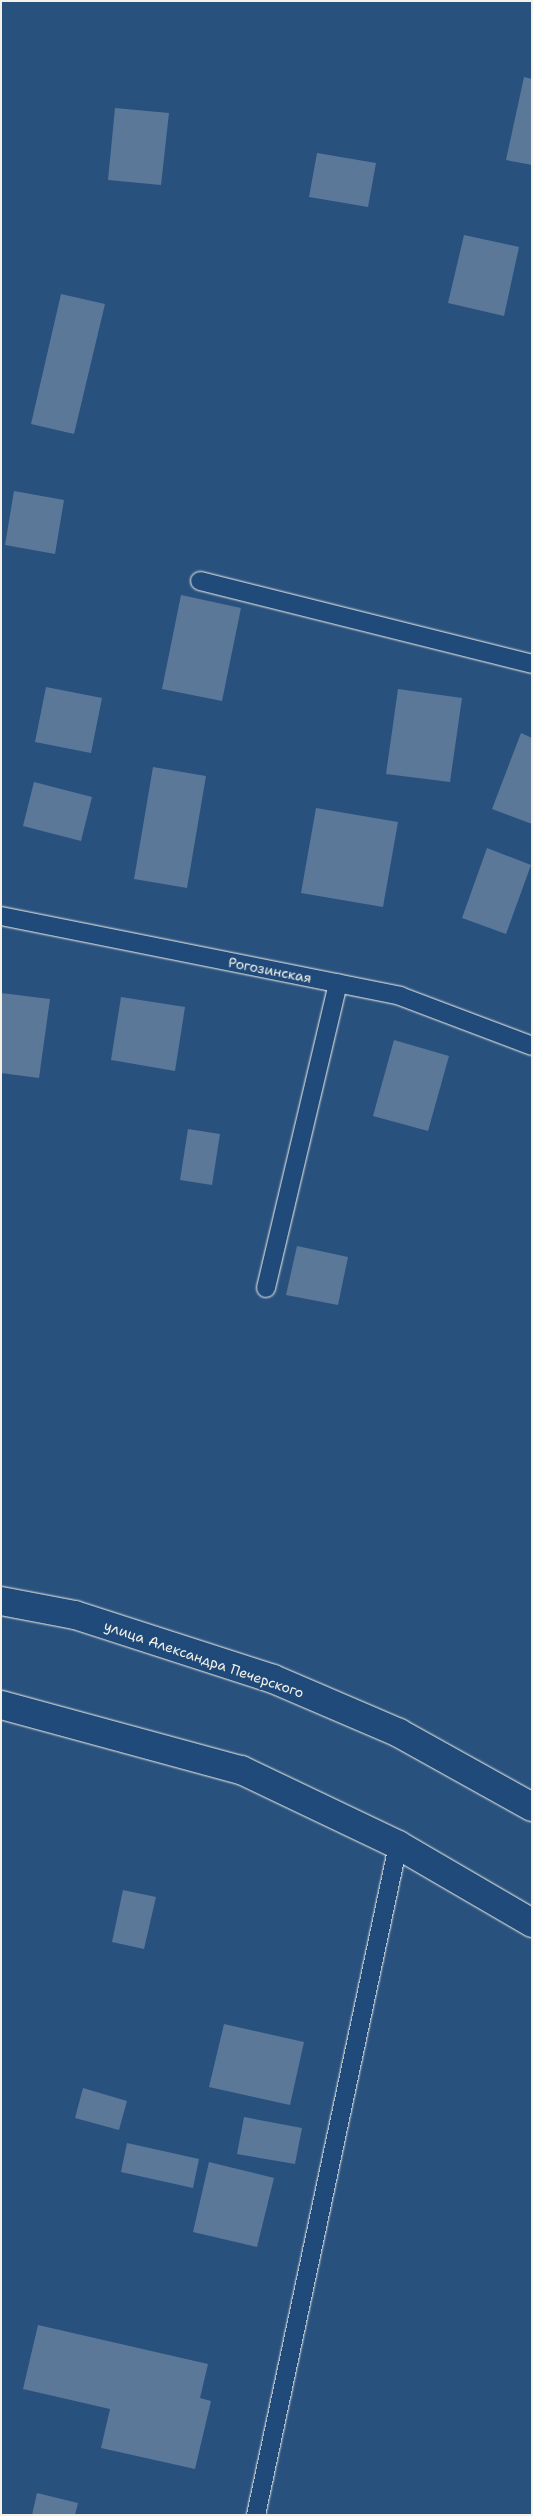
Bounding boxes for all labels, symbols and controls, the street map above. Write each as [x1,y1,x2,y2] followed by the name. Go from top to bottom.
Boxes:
[227,954,313,986] street label: Рогозинская
[102,1617,306,1701] street label: улица Александра Печерского

